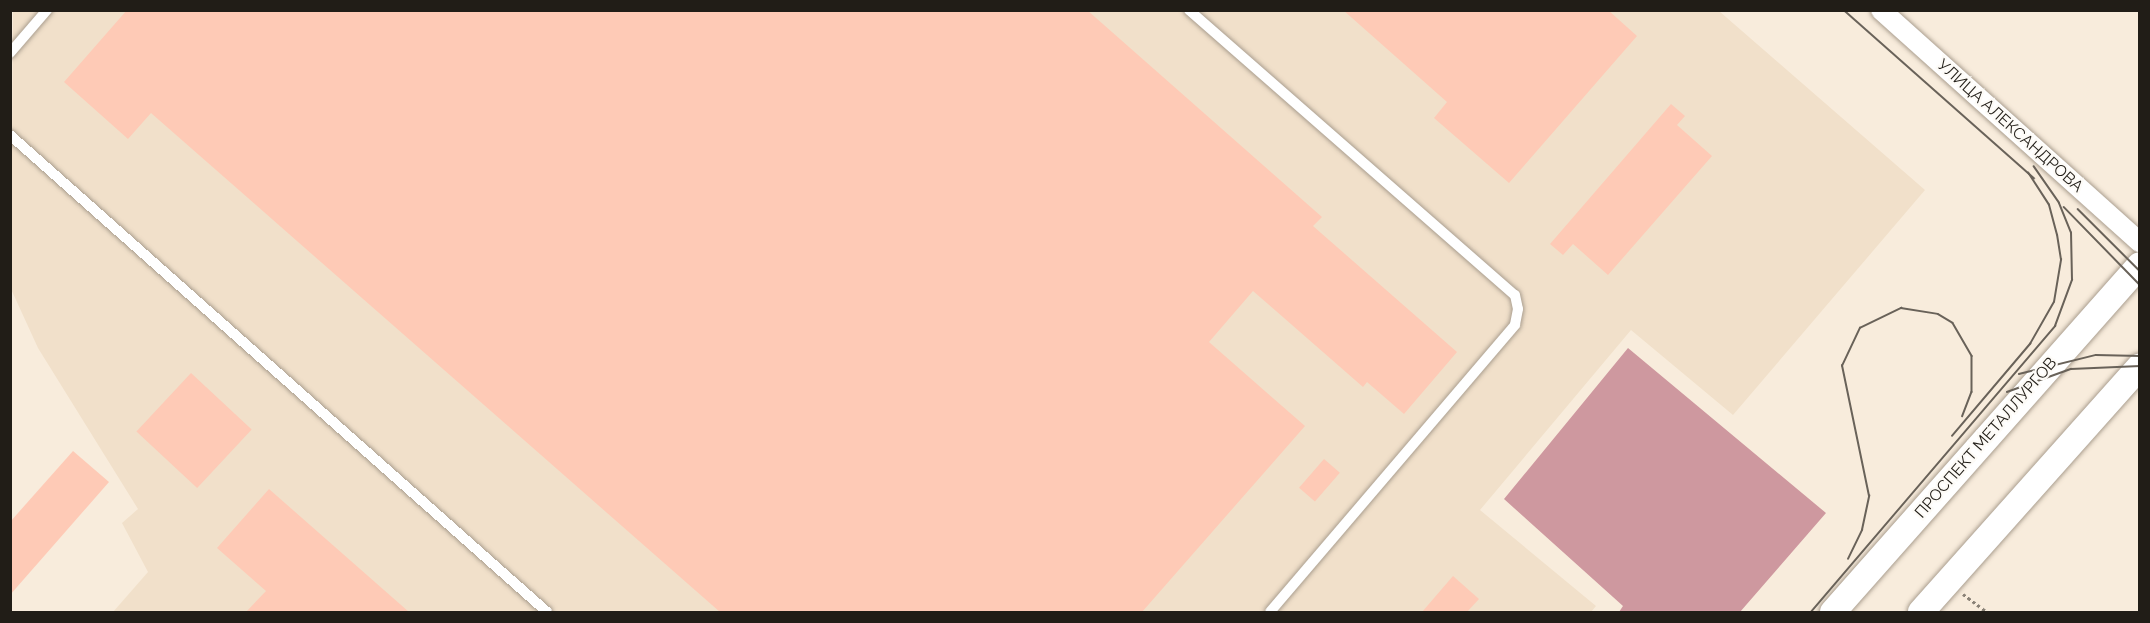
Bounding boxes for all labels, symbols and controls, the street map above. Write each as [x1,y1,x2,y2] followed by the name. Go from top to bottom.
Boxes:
[1933,55,2087,197] street label: УЛИЦА АЛЕКСАНДРОВА
[1911,354,2061,522] street label: ПРОСПЕКТ МЕТАЛЛУРГОВ

